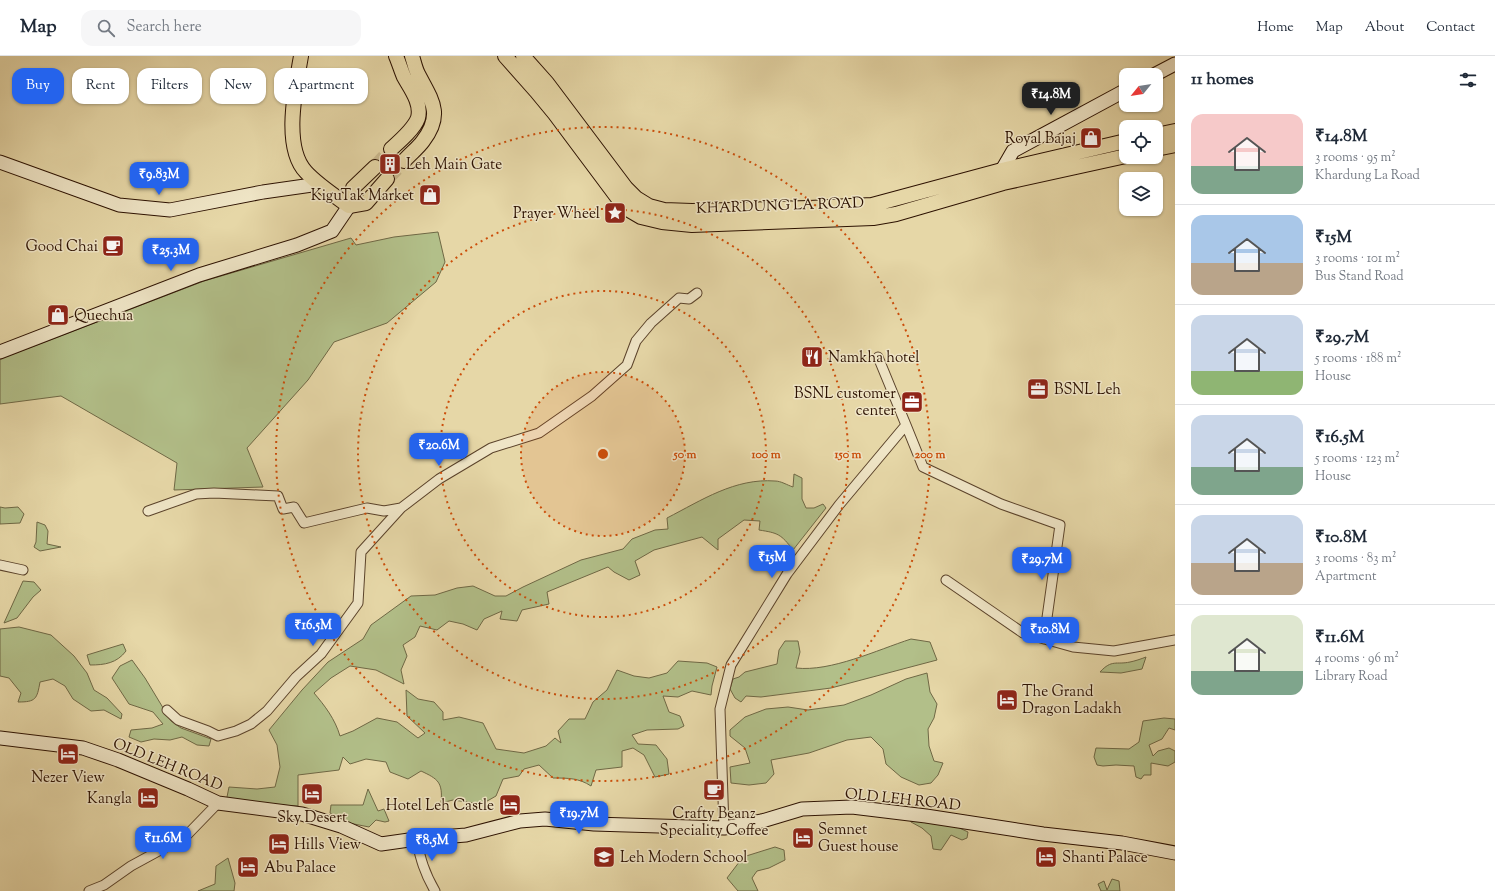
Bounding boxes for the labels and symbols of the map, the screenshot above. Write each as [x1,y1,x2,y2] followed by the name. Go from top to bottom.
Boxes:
[1119,68,1163,112] north arrow
[1018,82,1084,116] pin: ₹14.8M
[1078,125,1104,151] shop icon: Royal Bajaj
[1005,129,1076,150] place label: Royal Bajaj
[377,151,403,177] building icon: Leh Main Gate
[406,155,502,176] place label: Leh Main Gate
[126,162,192,196] pin: ₹9.83M
[417,182,443,208] shop icon: KiguTak Market
[311,186,414,207] place label: KiguTak Market
[696,193,865,220] street label: KHARDUNG LA ROAD
[602,200,628,226] place icon: Prayer Wheel
[513,204,600,225] place label: Prayer Wheel
[100,233,126,259] cafe icon: Good Chai
[26,237,98,258] place label: Good Chai
[138,238,204,272] pin: ₹25.3M
[45,302,71,328] shop icon: Quechua
[74,306,133,327] place label: Quechua
[799,344,825,370] restaurant icon: Namkha hotel
[828,348,919,369] place label: Namkha hotel
[1025,376,1051,402] office icon: BSNL Leh
[1054,380,1121,401] place label: BSNL Leh
[794,384,896,422] place label: BSNL customer center
[899,389,925,415] office icon: BSNL customer center
[406,433,472,467] pin: ₹20.6M
[673,446,697,464] text: 50 m
[750,446,781,464] text: 100 m
[833,446,862,464] text: 150 m
[915,446,945,464] text: 200 m
[596,447,610,461] centre of rings
[748,545,796,579] pin: ₹15M
[1009,547,1075,581] pin: ₹29.7M
[280,613,346,647] pin: ₹16.5M
[1017,617,1083,651] pin: ₹10.8M
[1022,682,1122,720] place label: The Grand Dragon Ladakh
[994,687,1020,713] hotel icon: The Grand Dragon Ladakh
[109,734,226,797] street label: OLD LEH ROAD
[55,741,81,767] hotel icon: Nezer View
[31,768,105,789] place label: Nezer View
[701,777,727,803] cafe icon: Crafty Beanz Speciality Coffee
[299,781,325,807] hotel icon: Sky Desert
[844,784,962,817] street label: OLD LEH ROAD
[135,785,161,811] hotel icon: Kangla
[87,789,132,810] place label: Kangla
[497,792,523,818] hotel icon: Hotel Leh Castle
[386,796,494,817] place label: Hotel Leh Castle
[546,801,612,835] pin: ₹19.7M
[659,804,769,842] place label: Crafty Beanz Speciality Coffee
[277,808,347,829] place label: Sky Desert
[818,820,899,858] place label: Semnet Guest house
[790,825,816,851] hotel icon: Semnet Guest house
[130,826,196,860] pin: ₹11.6M
[404,828,460,862] pin: ₹8.5M
[266,831,292,857] hotel icon: Hills View
[294,835,361,856] place label: Hills View
[591,844,617,870] school or university icon: Leh Modern School
[1033,844,1059,870] hotel icon: Shanti Palace
[620,848,748,869] place label: Leh Modern School
[1062,848,1148,869] place label: Shanti Palace
[235,854,261,880] hotel icon: Abu Palace
[264,858,336,879] place label: Abu Palace

